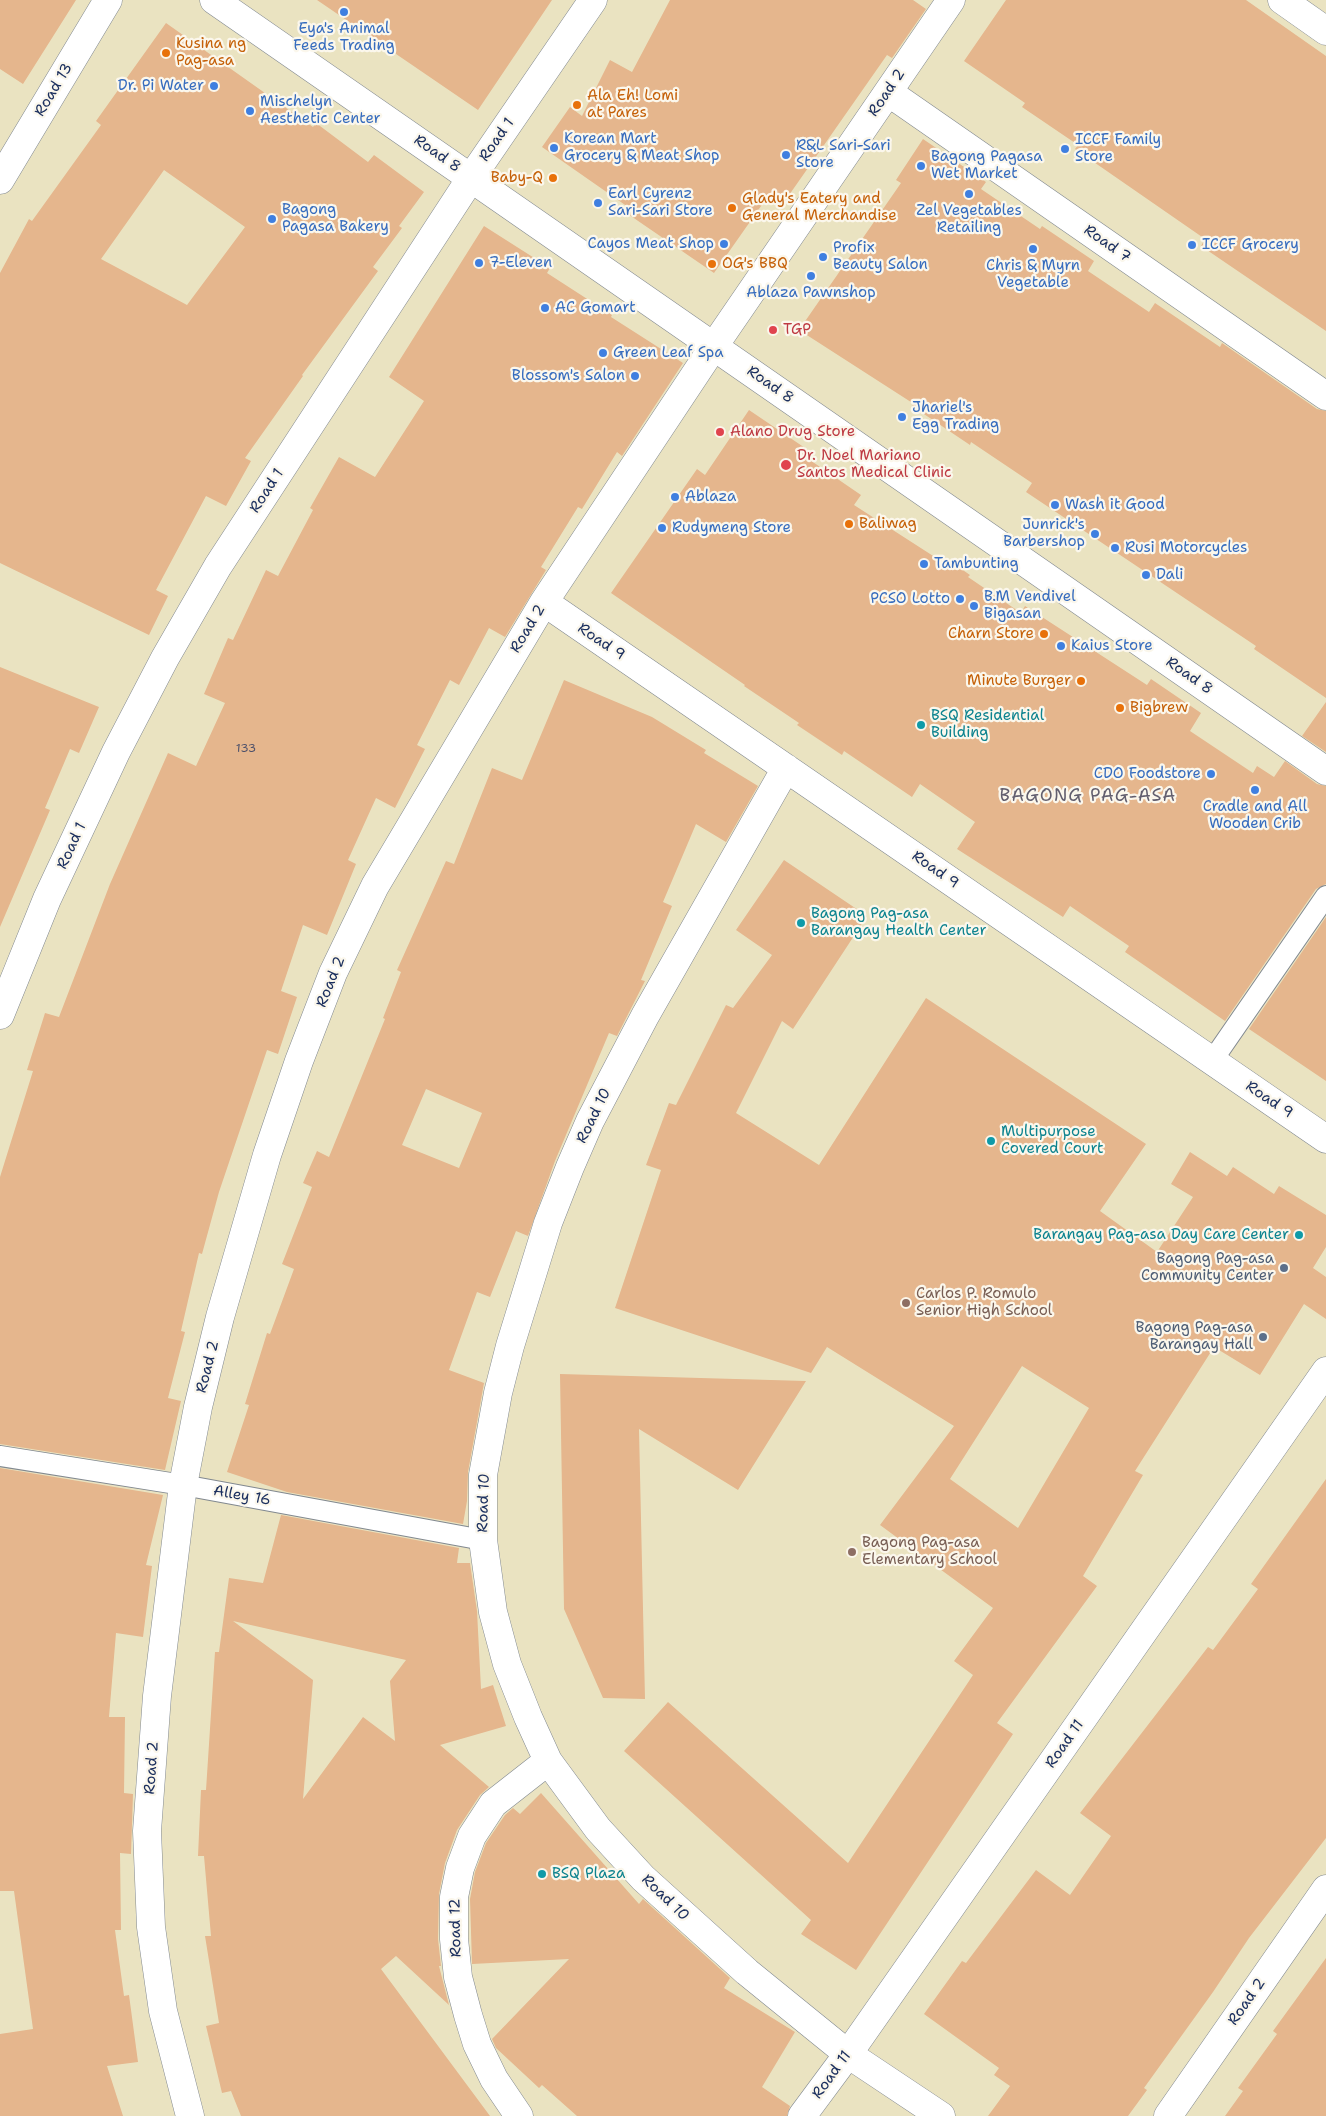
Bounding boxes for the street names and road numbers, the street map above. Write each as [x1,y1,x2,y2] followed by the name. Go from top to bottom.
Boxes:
[31,60,77,120] street label: Road 13
[865,66,909,120] street label: Road 2
[476,115,518,165] street label: Road 1
[410,131,464,177] street label: Road 8
[1080,221,1134,267] street label: Road 7
[743,362,797,408] street label: Road 8
[246,466,288,516] street label: Road 1
[507,602,549,656] street label: Road 2
[574,620,628,664] street label: Road 9
[1162,653,1216,699] street label: Road 8
[53,820,91,872] street label: Road 1
[908,847,962,893] street label: Road 9
[313,954,349,1010] street label: Road 2
[1242,1078,1296,1122] street label: Road 9
[573,1085,615,1147] street label: Road 10
[193,1339,223,1395] street label: Road 2
[474,1473,494,1533] street label: Road 10
[212,1482,272,1510] street label: Alley 16
[1042,1716,1088,1772] street label: Road 11
[141,1741,163,1795] street label: Road 2
[637,1871,693,1925] street label: Road 10
[446,1898,466,1958] street label: Road 12
[1224,1975,1270,2029] street label: Road 2
[809,2048,855,2102] street label: Road 11

